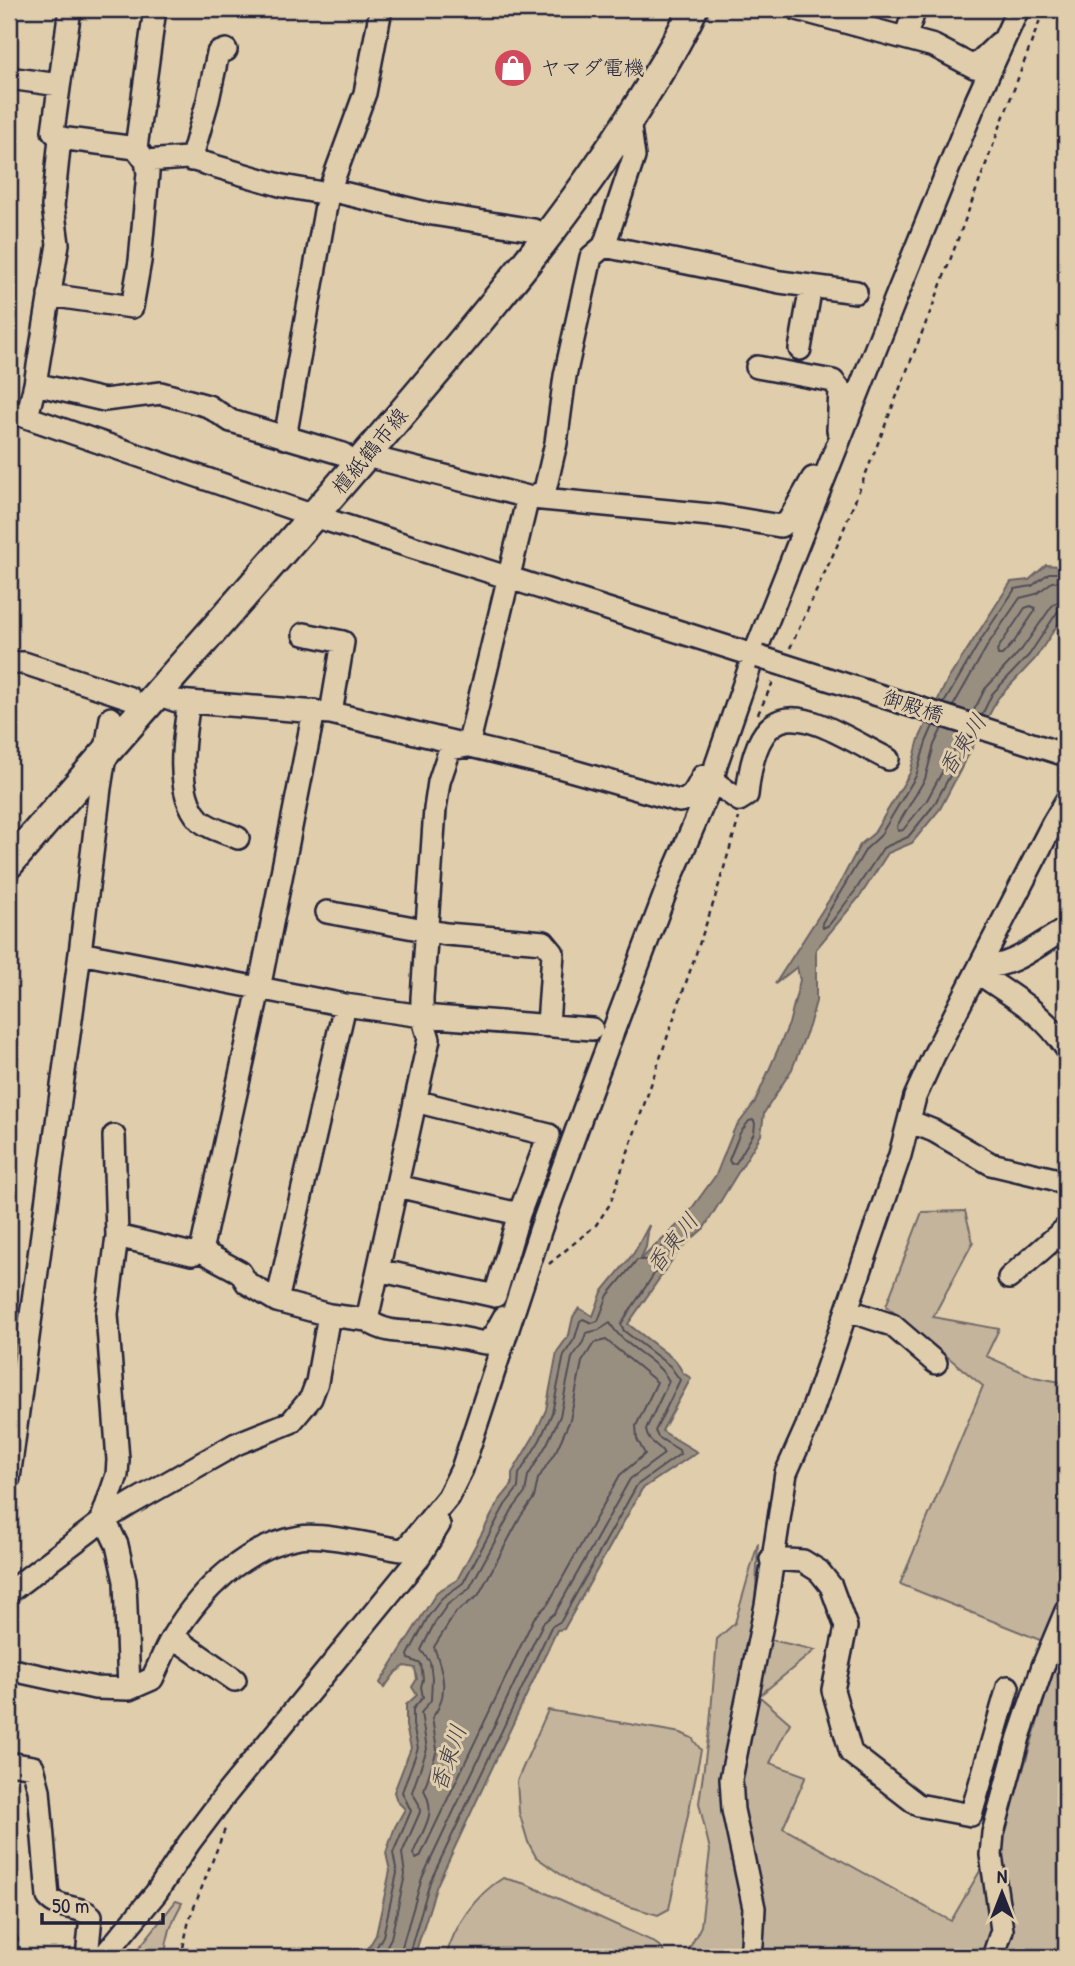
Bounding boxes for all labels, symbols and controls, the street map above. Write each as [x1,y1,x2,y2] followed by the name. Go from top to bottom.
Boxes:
[492,47,534,89] shop icon: ヤマダ電機
[540,53,645,82] place label: ヤマダ電機
[325,401,414,500] street label: 檀紙鶴市線
[879,682,948,729] street label: 御殿橋
[930,707,993,782] water label: 香東川
[638,1206,705,1279] water label: 香東川
[422,1720,473,1796] water label: 香東川
[967,1857,1036,1927] north arrow
[997,1863,1007,1889] text: N
[42,1882,163,1926] scale bar
[52,1891,89,1920] text: 50 m

